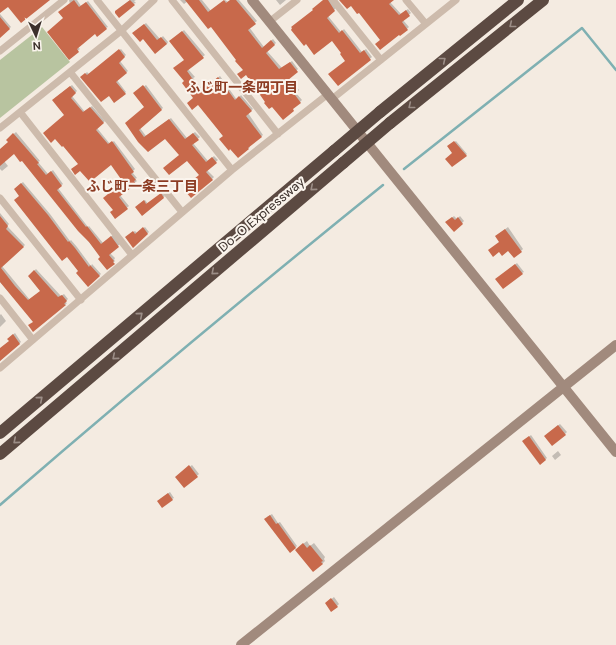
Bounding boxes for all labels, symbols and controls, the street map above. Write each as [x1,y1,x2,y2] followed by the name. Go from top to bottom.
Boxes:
[16,16,56,56] north arrow
[510,20,517,27] one-way arrow
[32,39,41,53] text: N
[439,58,446,65] one-way arrow
[186,78,298,96] district label: ふじ町一条四丁目
[409,102,416,109] one-way arrow
[215,173,308,256] street label: Do-O Expressway
[86,177,198,195] district label: ふじ町一条三丁目
[310,184,318,191] one-way arrow
[211,268,219,275] one-way arrow
[135,312,142,319] one-way arrow
[112,352,120,359] one-way arrow
[36,396,43,403] one-way arrow
[13,436,21,443] one-way arrow

